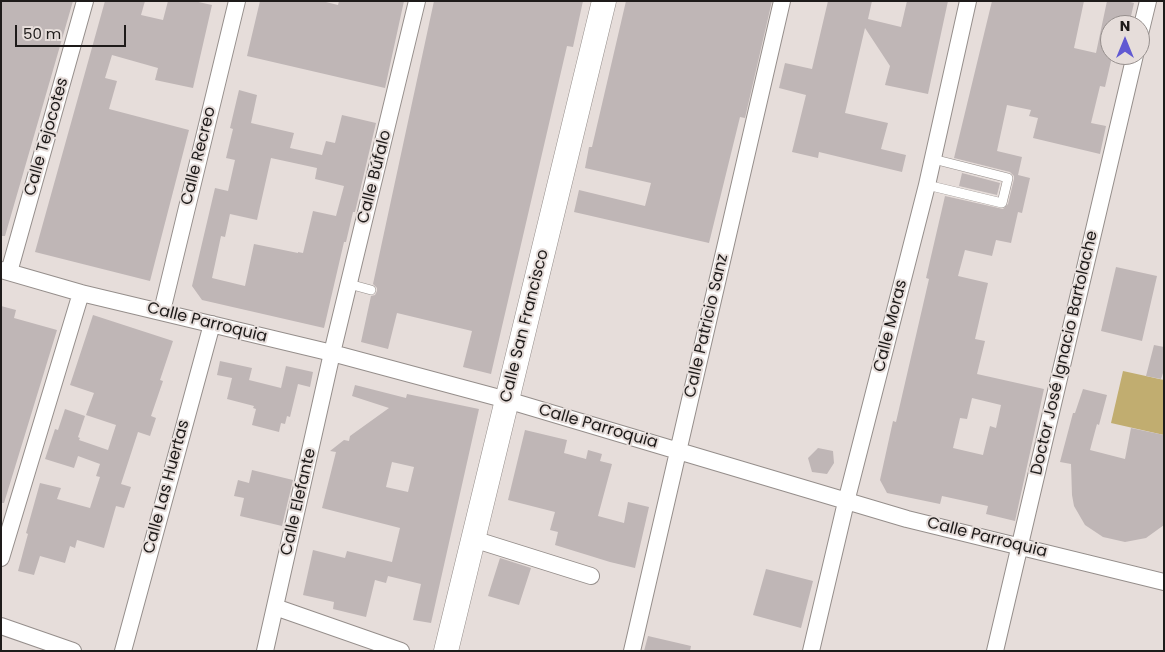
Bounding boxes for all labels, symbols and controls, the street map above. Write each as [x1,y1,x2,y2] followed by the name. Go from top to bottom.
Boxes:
[18,15,129,47] scale bar
[1100,15,1150,65] north arrow
[1120,16,1130,36] text: N
[23,23,61,44] text: 50 m
[21,76,73,198] street label: Calle Tejocotes
[178,105,220,207] street label: Calle Recreo
[354,128,396,226] street label: Calle Búfalo
[1028,229,1102,477] street label: Doctor José Ignacio Bartolache
[497,248,553,404] street label: Calle San Francisco
[681,252,733,400] street label: Calle Patricio Sanz
[870,278,912,374] street label: Calle Moras
[145,299,269,347] street label: Calle Parroquia
[536,401,660,453] street label: Calle Parroquia
[140,418,194,556] street label: Calle Las Huertas
[277,447,321,557] street label: Calle Elefante
[925,514,1049,562] street label: Calle Parroquia

